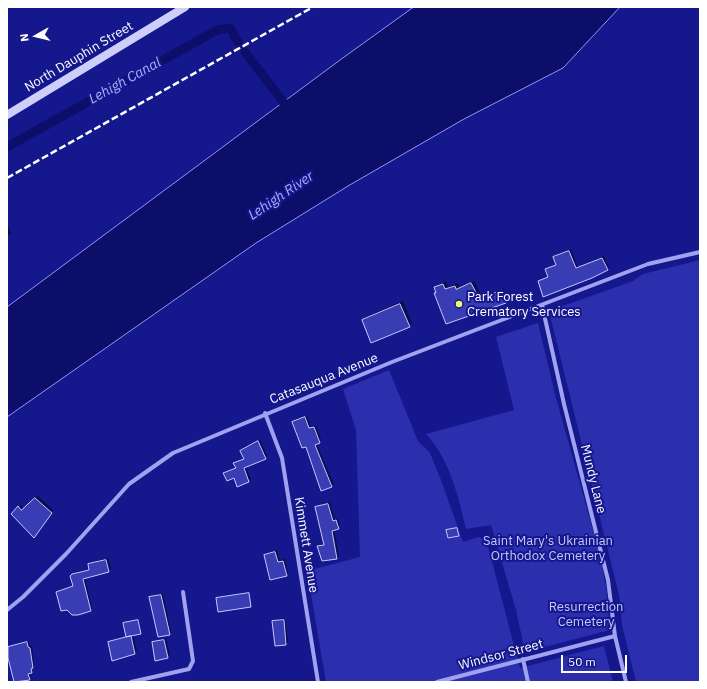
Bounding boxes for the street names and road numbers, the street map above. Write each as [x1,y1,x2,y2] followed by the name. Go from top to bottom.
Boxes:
[22,18,136,96] street label: North Dauphin Street
[268,350,380,408] street label: Catasauqua Avenue
[577,443,609,515] street label: Mundy Lane
[291,496,321,594] street label: Kimmett Avenue
[457,636,545,674] street label: Windsor Street

